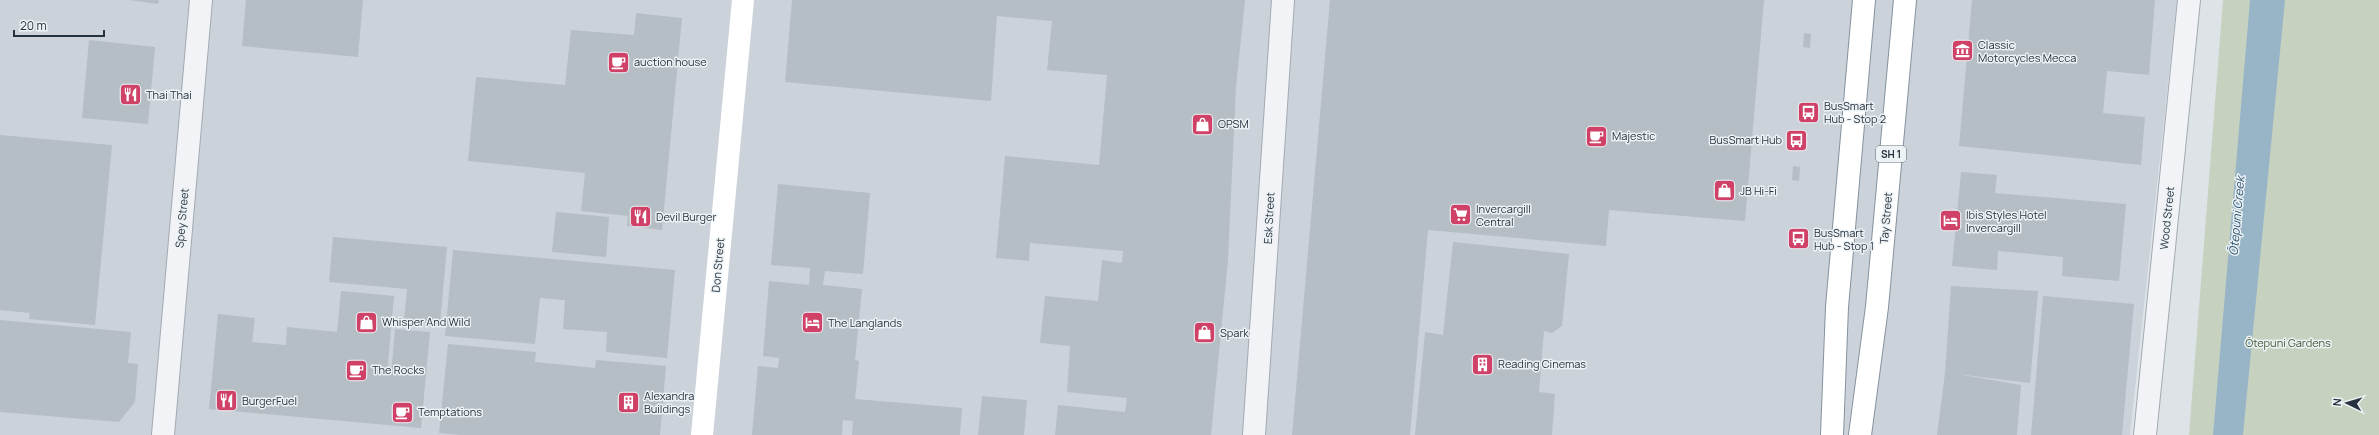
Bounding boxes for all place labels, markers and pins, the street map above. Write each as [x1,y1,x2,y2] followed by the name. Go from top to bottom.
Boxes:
[1978,37,2076,65] place label: Classic Motorcycles Mecca
[1950,38,1976,64] museum icon: Classic Motorcycles Mecca
[606,49,632,75] cafe icon: auction house
[634,54,707,69] place label: auction house
[118,82,144,108] restaurant icon: Thai Thai
[146,87,192,102] place label: Thai Thai
[1824,98,1886,126] place label: BusSmart Hub - Stop 2
[1796,99,1822,125] bus stop icon: BusSmart Hub - Stop 2
[1189,111,1215,137] shop icon: OPSM
[1218,116,1249,131] place label: OPSM
[1583,123,1609,149] cafe icon: Majestic
[1784,127,1810,153] bus stop icon: BusSmart Hub
[1612,128,1655,143] place label: Majestic
[1710,132,1782,147] place label: BusSmart Hub
[1711,178,1737,204] shop icon: JB Hi-Fi
[1740,183,1777,198] place label: JB Hi-Fi
[1476,201,1531,229] place label: Invercargill Central
[1447,202,1473,228] supermarket icon: Invercargill Central
[628,204,654,230] restaurant icon: Devil Burger
[1966,207,2047,235] place label: Ibis Styles Hotel Invercargill
[1938,208,1964,234] hotel icon: Ibis Styles Hotel Invercargill
[656,209,716,224] place label: Devil Burger
[1814,225,1874,253] place label: BusSmart Hub - Stop 1
[1785,226,1811,252] bus stop icon: BusSmart Hub - Stop 1
[354,309,380,335] shop icon: Whisper And Wild
[799,310,825,336] hotel icon: The Langlands
[382,314,470,329] place label: Whisper And Wild
[828,315,902,330] place label: The Langlands
[1191,320,1217,346] shop icon: Spark
[1220,325,1249,340] place label: Spark
[1469,351,1495,377] building icon: Reading Cinemas
[1498,356,1586,371] place label: Reading Cinemas
[343,357,369,383] cafe icon: The Rocks
[372,362,425,377] place label: The Rocks
[213,388,239,414] restaurant icon: BurgerFuel
[644,388,694,416] place label: Alexandra Buildings
[615,389,641,415] building icon: Alexandra Buildings
[242,393,297,408] place label: BurgerFuel
[389,399,415,425] cafe icon: Temptations
[418,404,482,419] place label: Temptations

